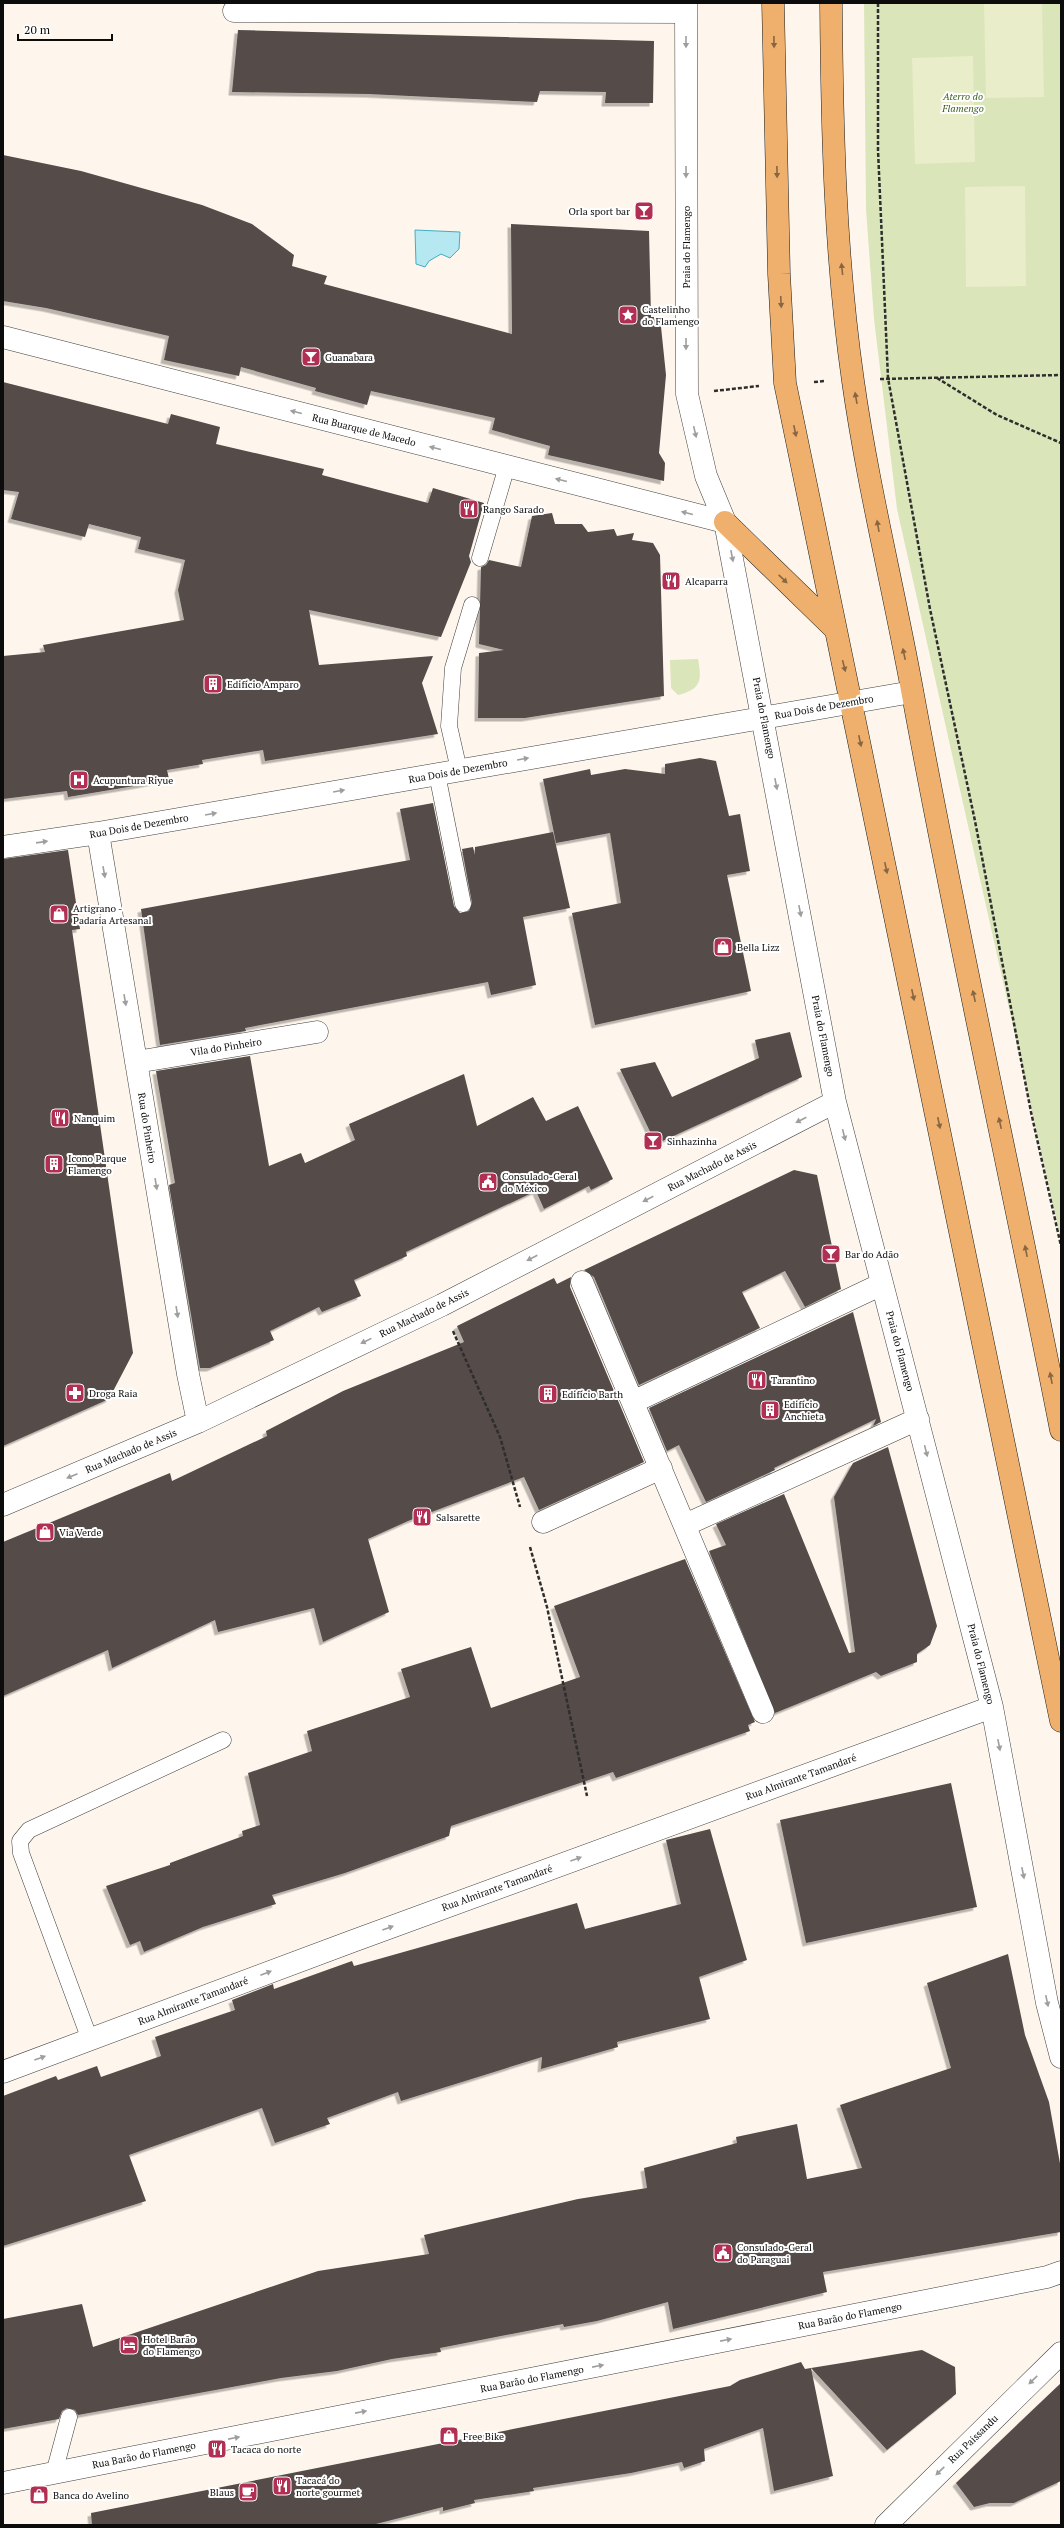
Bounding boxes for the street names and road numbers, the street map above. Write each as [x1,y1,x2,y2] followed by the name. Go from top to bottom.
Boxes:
[680,205,693,288] street label: Praia do Flamengo
[311,411,418,449] street label: Rua Buarque de Macedo
[750,676,778,760] street label: Praia do Flamengo
[774,692,875,722] street label: Rua Dois de Dezembro
[408,756,509,786] street label: Rua Dois de Dezembro
[89,811,190,841] street label: Rua Dois de Dezembro
[809,994,837,1078] street label: Praia do Flamengo
[189,1035,263,1059] street label: Vila do Pinheiro
[135,1092,159,1165] street label: Rua do Pinheiro
[665,1138,759,1194] street label: Rua Machado de Assis
[377,1286,471,1340] street label: Rua Machado de Assis
[883,1309,917,1393] street label: Praia do Flamengo
[83,1426,179,1476] street label: Rua Machado de Assis
[965,1622,997,1706] street label: Praia do Flamengo
[744,1751,858,1803] street label: Rua Almirante Tamandaré
[440,1862,554,1914] street label: Rua Almirante Tamandaré
[136,1974,250,2028] street label: Rua Almirante Tamandaré
[797,2300,903,2332] street label: Rua Barão do Flamengo
[479,2363,585,2395] street label: Rua Barão do Flamengo
[945,2412,1001,2466] street label: Rua Paissandu
[91,2439,197,2471] street label: Rua Barão do Flamengo

